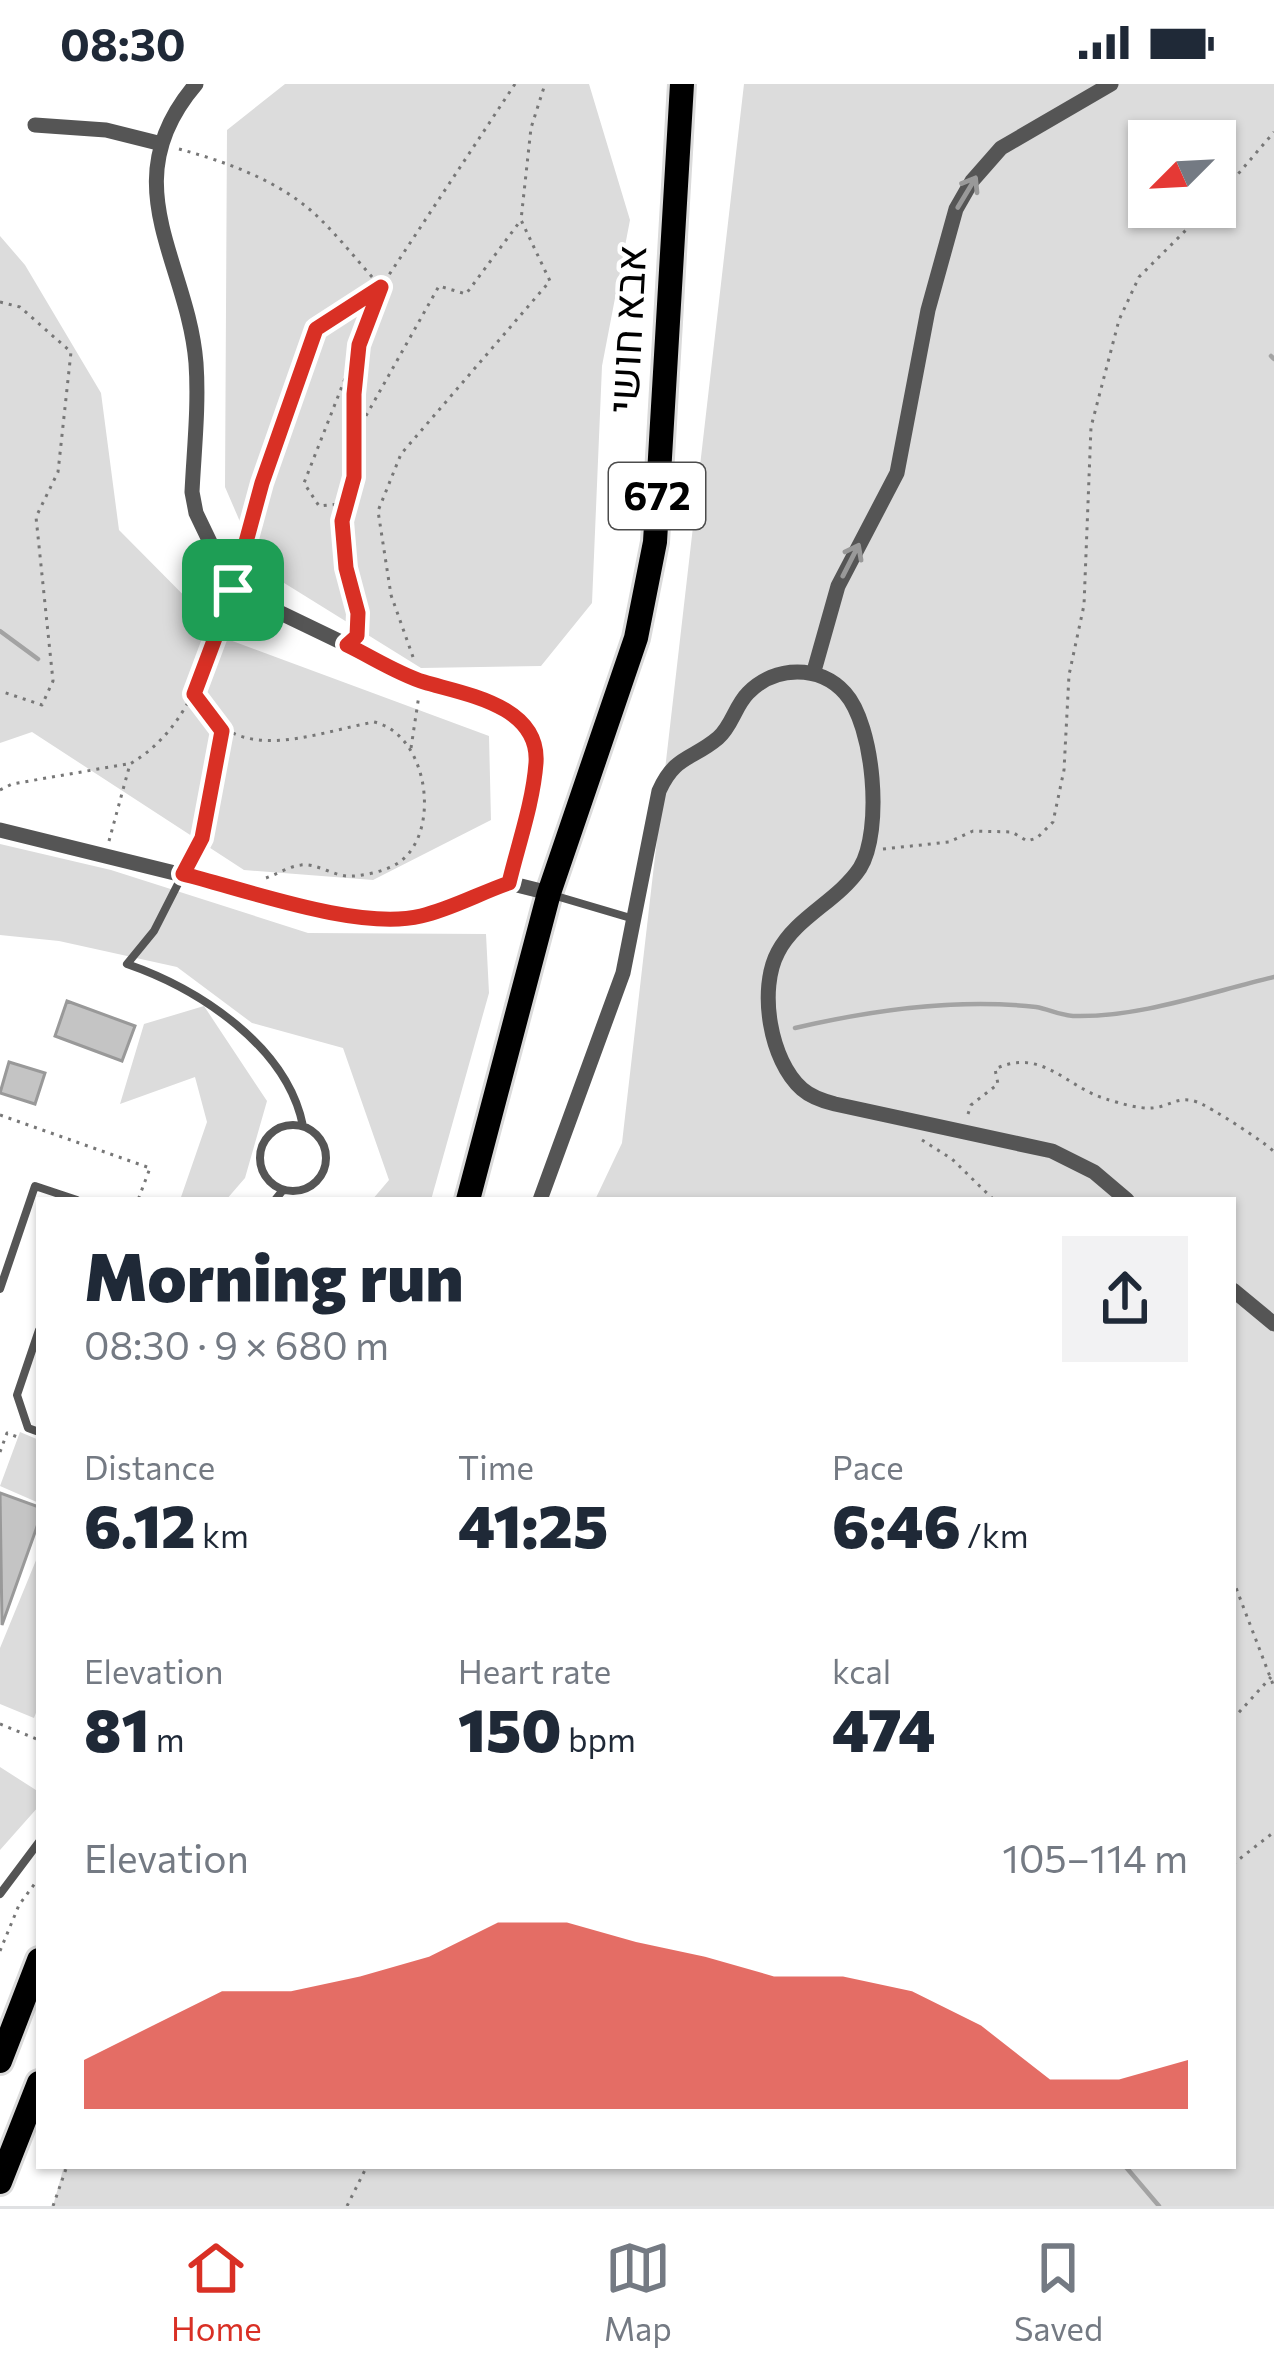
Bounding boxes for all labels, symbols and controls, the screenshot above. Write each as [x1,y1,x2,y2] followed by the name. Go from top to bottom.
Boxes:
[60,15,186,70] text: 08:30
[1128,120,1236,228] north arrow
[1128,120,1236,228] map controls
[955,175,979,210] one-way arrow
[595,244,655,414] street label: אבא חושי
[609,463,705,529] road number: 672
[182,539,284,641] pin
[840,543,863,578] one-way arrow
[200,557,266,623] icon: arrive
[84,1234,464,1315] text: Morning run
[1062,1236,1188,1362] button: share
[84,1320,389,1368] text: 08:30 · 9 × 680 m
[84,1446,215,1487] text: Distance
[458,1446,534,1487] text: Time
[832,1446,904,1487] text: Pace
[84,1487,196,1560] text: 6.12
[458,1487,608,1560] text: 41:25
[832,1487,961,1560] text: 6:46
[196,1514,249,1555] text: km
[961,1514,1028,1555] text: /km
[84,1650,223,1691] text: Elevation
[458,1650,611,1691] text: Heart rate
[832,1650,891,1691] text: kcal
[84,1691,150,1764] text: 81
[458,1691,562,1764] text: 150
[832,1691,935,1764] text: 474
[150,1718,185,1759] text: m
[562,1718,636,1759] text: bpm
[84,1833,249,1881] text: Elevation
[1002,1833,1188,1881] text: 105–114 m
[171,2235,262,2348] tab: Home
[604,2235,672,2348] tab: Map
[1014,2235,1103,2348] tab: Saved

